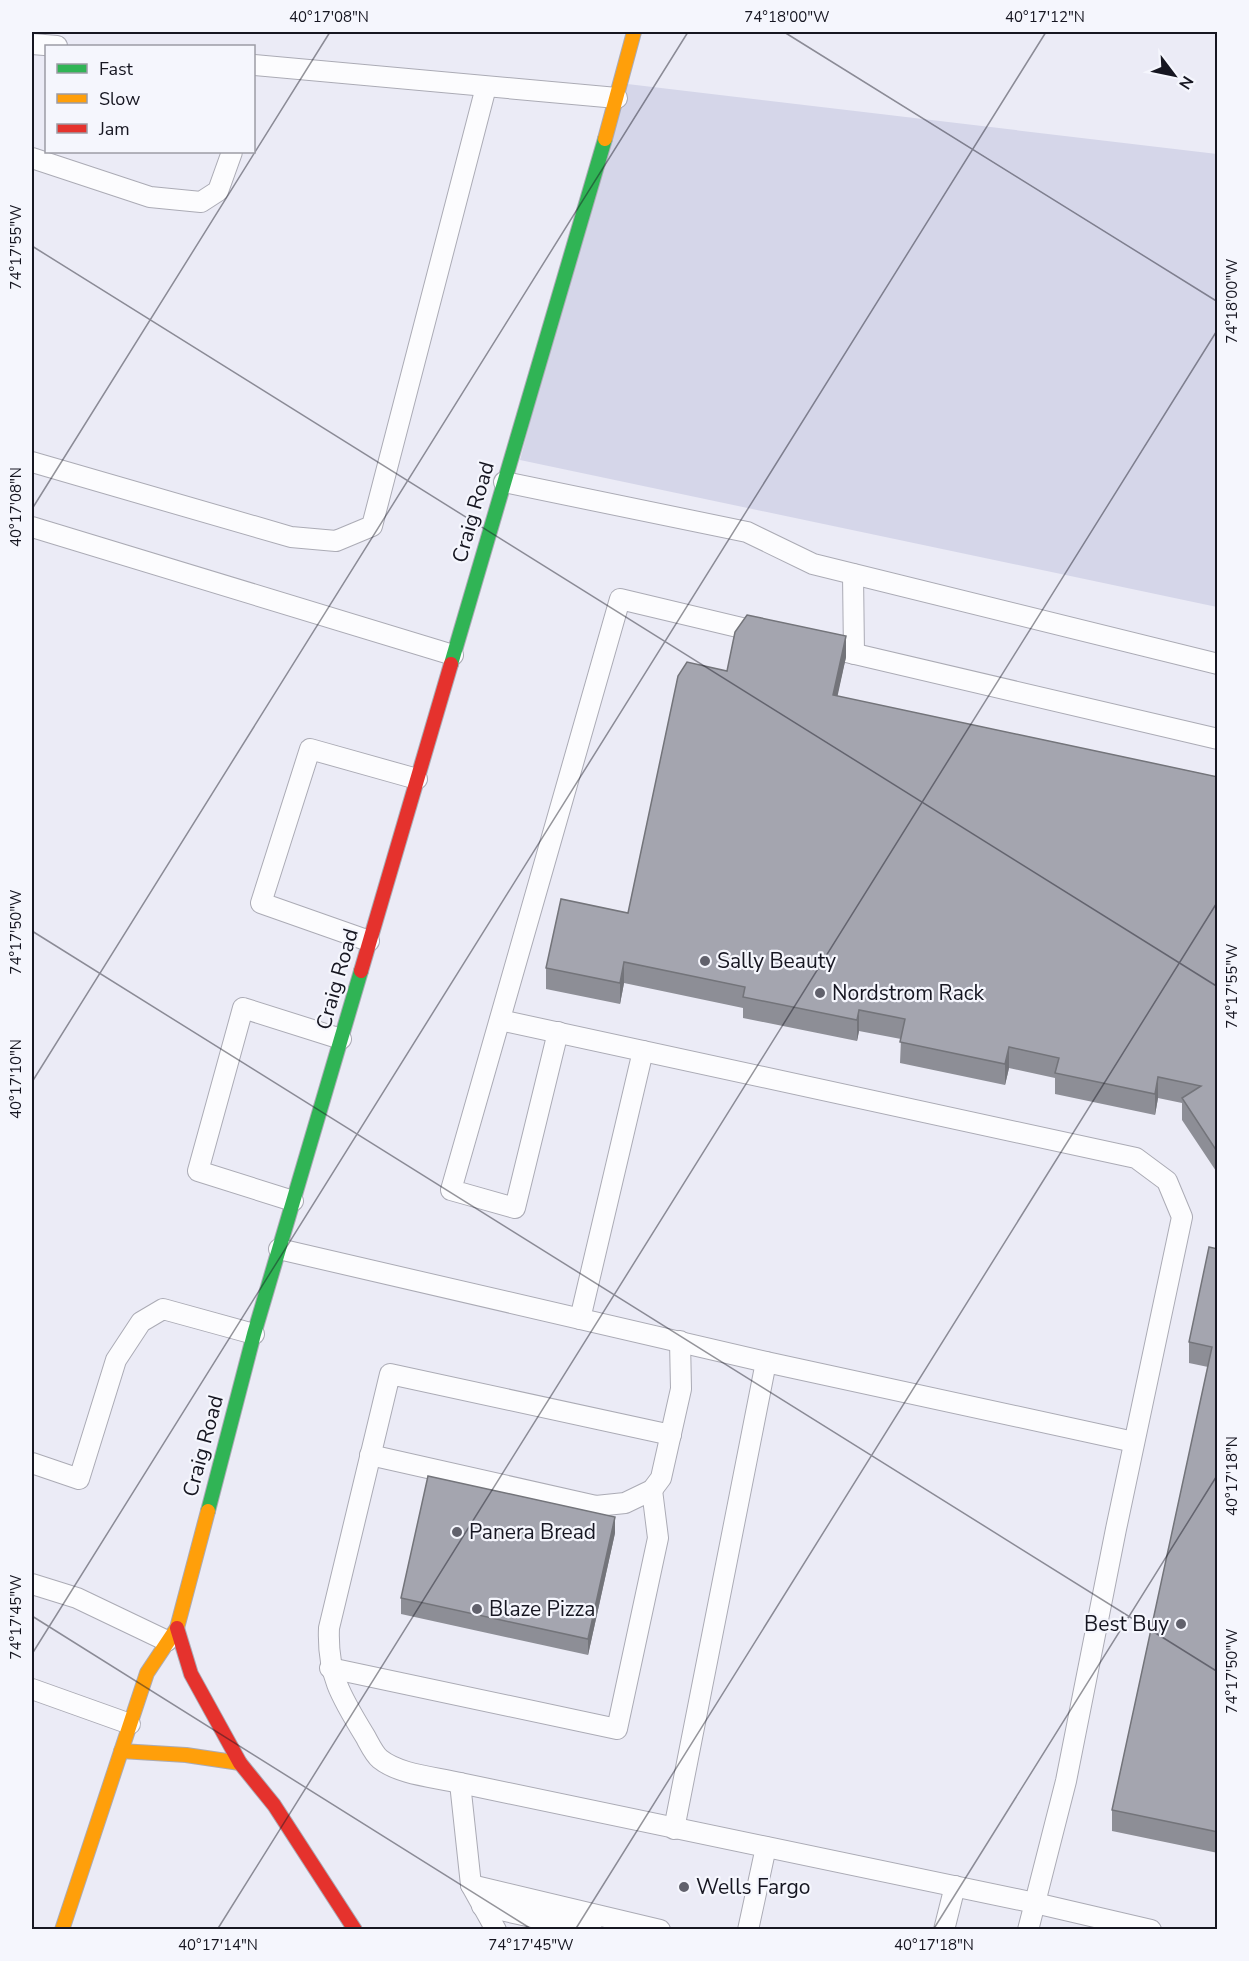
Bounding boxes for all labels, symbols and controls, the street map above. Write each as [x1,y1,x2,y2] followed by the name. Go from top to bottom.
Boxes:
[289,7,369,27] text: 40°17'08"N
[744,7,830,27] text: 74°18'00"W
[1005,7,1085,27] text: 40°17'12"N
[45,45,255,153] legend
[1144,45,1204,105] north arrow
[99,57,134,81] text: Fast
[1173,72,1198,93] text: N
[99,87,140,111] text: Slow
[98,117,130,141] text: Jam
[6,204,26,290] text: 74°17'55"W
[1222,258,1242,344] text: 74°18'00"W
[445,458,501,566] street label: Craig Road
[6,467,26,547] text: 40°17'08"N
[6,889,26,975] text: 74°17'50"W
[309,925,365,1033] street label: Craig Road
[1222,943,1242,1029] text: 74°17'55"W
[717,947,836,975] place label: Sally Beauty
[698,954,712,968] marker: Sally Beauty
[832,979,984,1007] place label: Nordstrom Rack
[813,986,827,1000] marker: Nordstrom Rack
[6,1039,26,1119] text: 40°17'10"N
[176,1392,230,1500] street label: Craig Road
[1222,1436,1242,1516] text: 40°17'18"N
[469,1518,596,1546] place label: Panera Bread
[450,1525,464,1539] marker: Panera Bread
[6,1574,26,1660] text: 74°17'45"W
[489,1595,595,1623] place label: Blaze Pizza
[470,1602,484,1616] marker: Blaze Pizza
[1084,1610,1169,1638] place label: Best Buy
[1174,1617,1188,1631] marker: Best Buy
[1222,1628,1242,1714] text: 74°17'50"W
[696,1873,810,1901] place label: Wells Fargo
[677,1880,691,1894] marker: Wells Fargo
[178,1935,258,1955] text: 40°17'14"N
[488,1935,574,1955] text: 74°17'45"W
[894,1935,974,1955] text: 40°17'18"N

